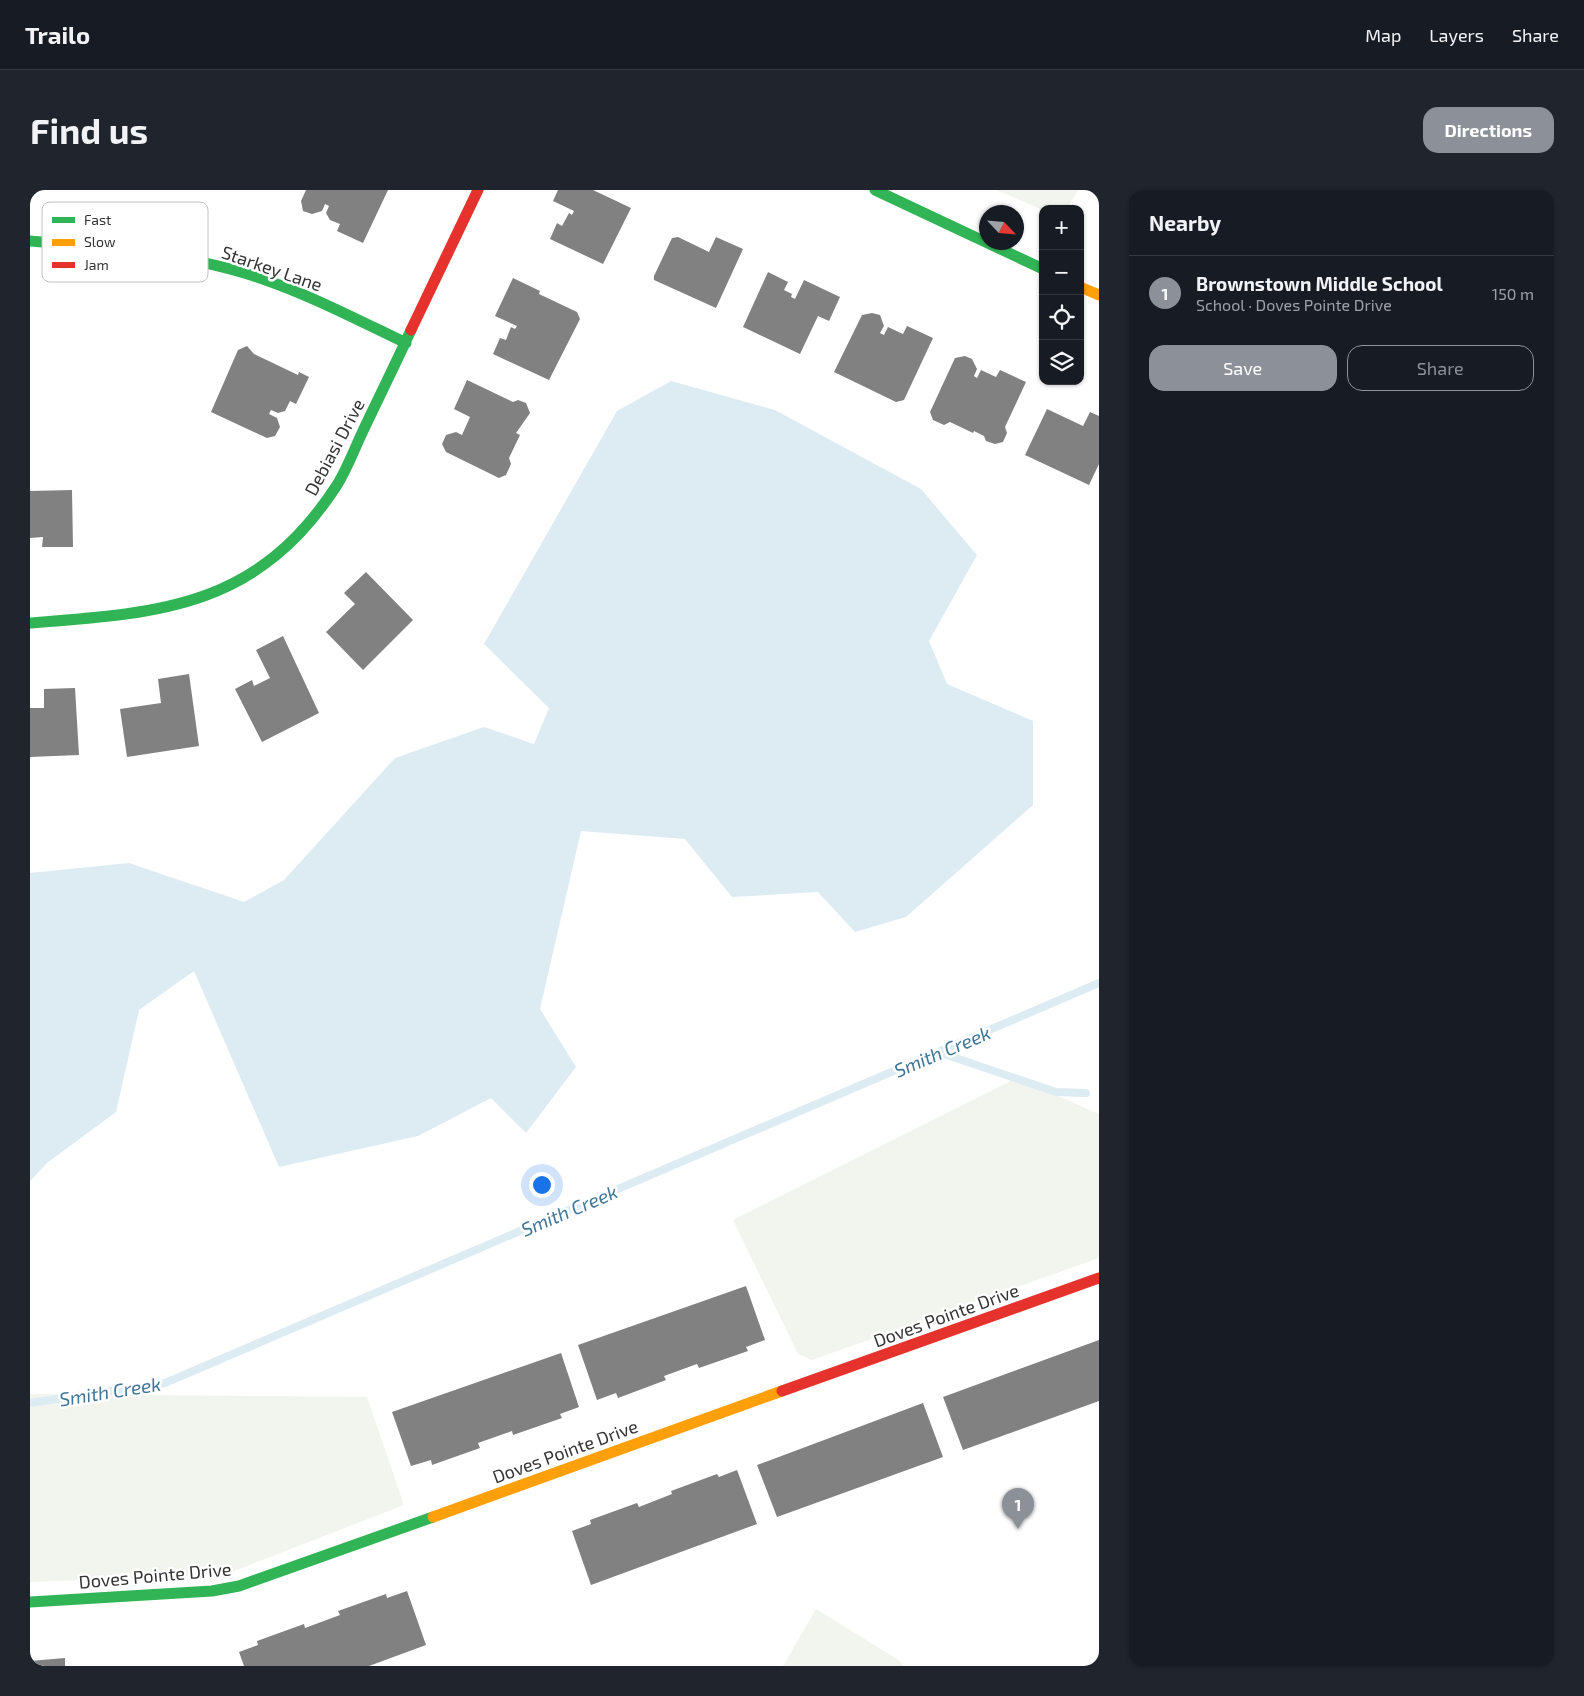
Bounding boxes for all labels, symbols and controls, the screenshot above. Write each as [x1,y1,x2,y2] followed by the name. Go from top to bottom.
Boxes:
[25,20,90,49] text: Trailo
[1365,24,1401,46] text: Map
[1429,24,1484,46] text: Layers
[1512,24,1559,46] text: Share
[1423,107,1554,153] button: Directions
[30,109,148,151] text: Find us
[42,202,208,282] legend
[979,205,1024,250] north arrow
[1039,205,1084,385] map controls
[1039,205,1084,250] button: +
[1149,210,1221,235] text: Nearby
[84,211,111,228] text: Fast
[84,233,116,250] text: Slow
[219,241,325,295] street label: Starkey Lane
[1039,250,1084,295] button: −
[84,256,109,273] text: Jam
[1196,272,1443,295] text: Brownstown Middle School
[1162,284,1168,303] text: 1
[1492,284,1534,303] text: 150 m
[1039,295,1084,340] button: locate
[1196,295,1392,314] text: School · Doves Pointe Drive
[1039,340,1084,385] button: layers
[1149,345,1337,391] button: Save
[1347,345,1534,391] button: Share
[299,395,369,499] street label: Debiasi Drive
[890,1020,994,1082] water label: Smith Creek
[529,1172,555,1198] your location
[517,1179,621,1241] water label: Smith Creek
[870,1278,1022,1352] street label: Doves Pointe Drive
[57,1372,163,1410] water label: Smith Creek
[489,1414,641,1488] street label: Doves Pointe Drive
[1002,1488,1034,1529] pin: 1
[78,1557,232,1593] street label: Doves Pointe Drive

